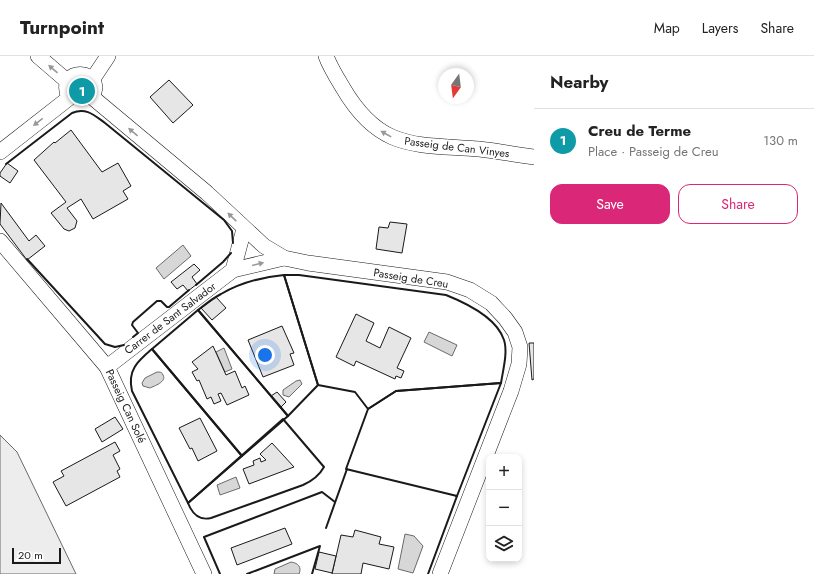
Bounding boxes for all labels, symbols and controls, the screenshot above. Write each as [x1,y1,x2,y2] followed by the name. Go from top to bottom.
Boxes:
[20,14,104,41] text: Turnpoint
[654,18,680,38] text: Map
[702,18,738,38] text: Layers
[760,18,794,38] text: Share
[47,64,58,73] one-way arrow
[438,68,474,104] north arrow
[550,70,608,94] text: Nearby
[69,76,95,106] pin: 1
[33,118,44,127] one-way arrow
[588,120,691,142] text: Creu de Terme
[128,127,139,136] one-way arrow
[380,131,392,138] one-way arrow
[560,131,566,150] text: 1
[763,131,798,150] text: 130 m
[404,133,511,161] street label: Passeig de Can Vinyes
[588,142,719,161] text: Place · Passeig de Creu
[550,184,670,224] button: Save
[678,184,798,224] button: Share
[227,213,236,222] one-way arrow
[253,261,265,267] one-way arrow
[372,264,450,292] street label: Passeig de Creu
[121,278,219,358] street label: Carrer de Sant Salvador
[255,345,275,365] your location
[102,366,150,446] street label: Passeig Can Solé
[486,454,522,562] map controls
[486,454,522,490] button: +
[486,490,522,526] button: −
[486,526,522,562] button: layers
[12,546,61,565] scale bar
[18,547,43,563] text: 20 m

